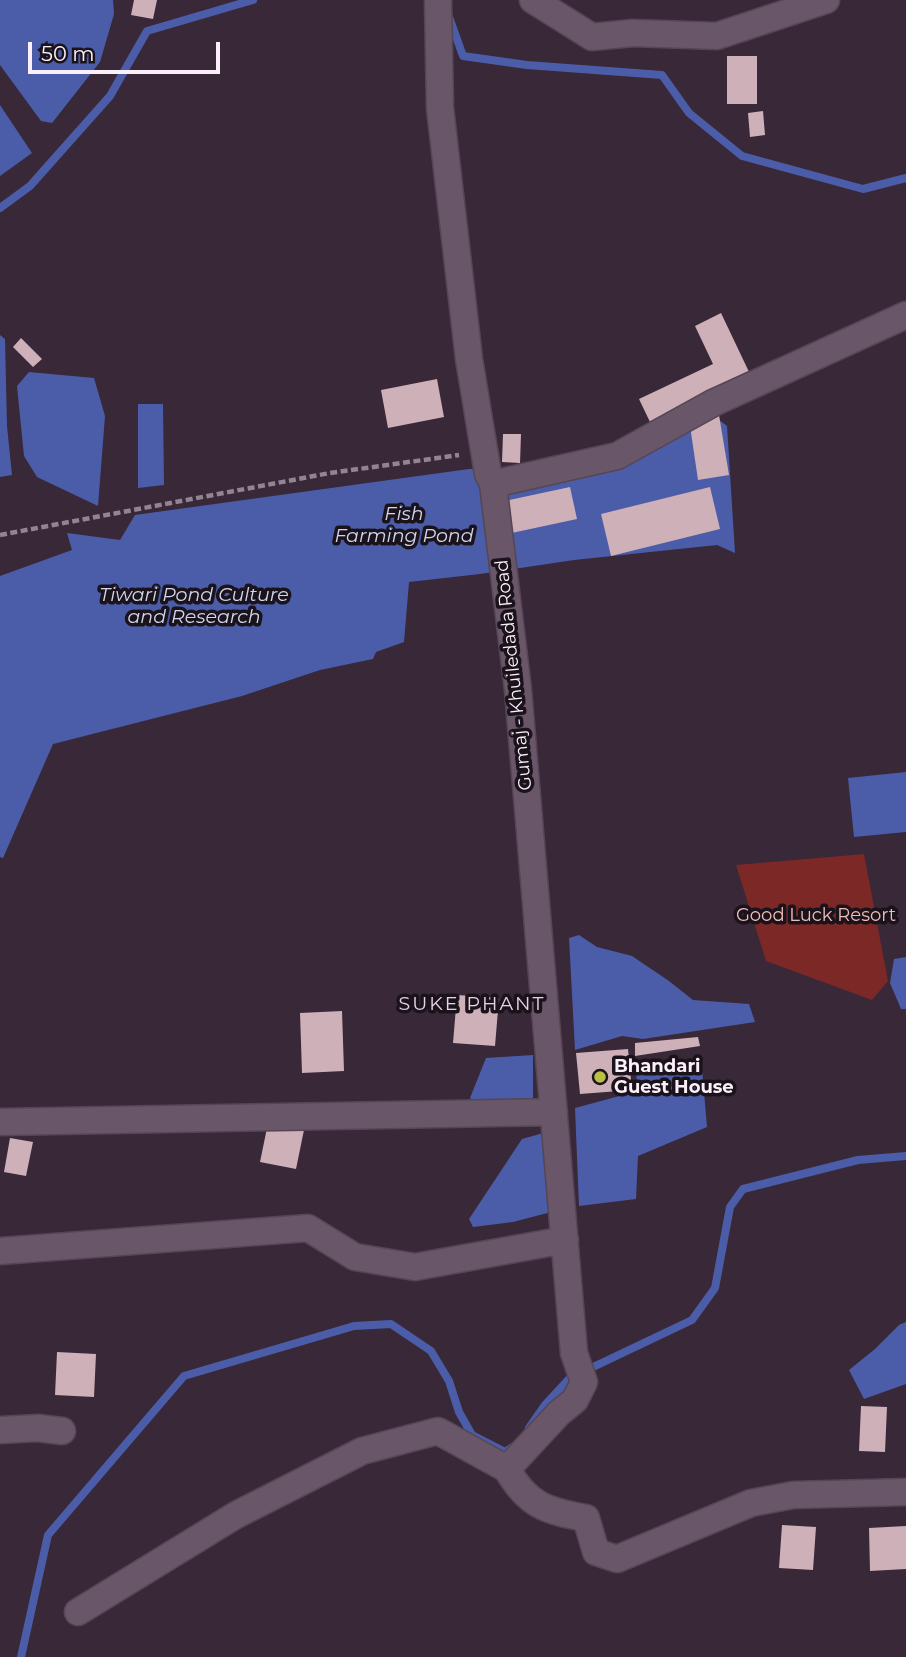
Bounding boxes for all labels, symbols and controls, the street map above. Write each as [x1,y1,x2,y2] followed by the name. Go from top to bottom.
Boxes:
[32,28,224,72] scale bar
[41,41,95,66] text: 50 m
[334,503,474,547] water label: Fish Farming Pond
[491,559,537,791] street label: Gumaj - Khuiledada Road
[99,584,289,628] water label: Tiwari Pond Culture and Research
[736,905,896,927] park label: Good Luck Resort
[400,993,544,1015] district label: SUKE PHANT
[614,1056,734,1098] place label: Bhandari Guest House
[592,1069,608,1085] marker: Bhandari Guest House

